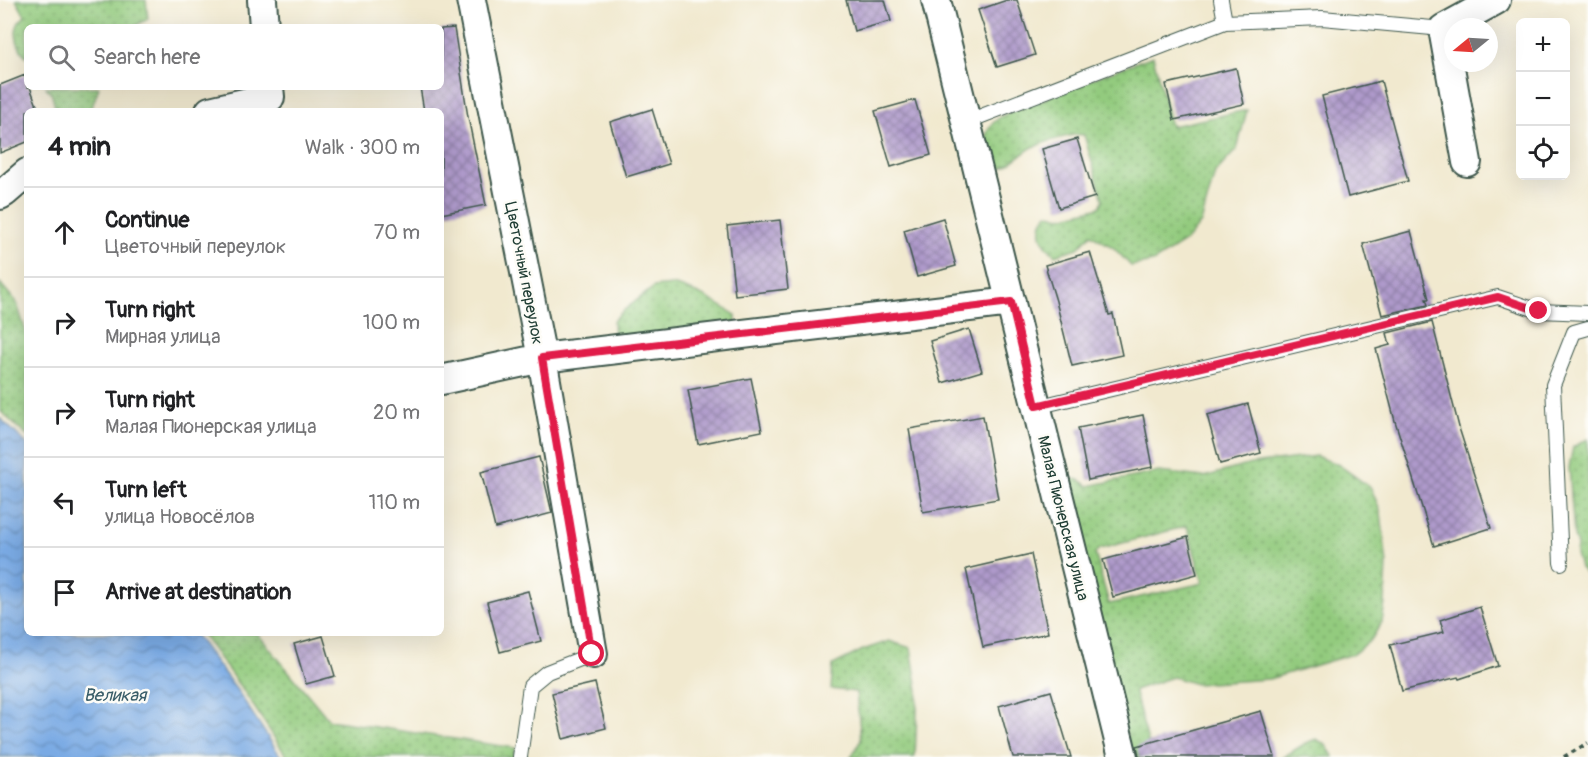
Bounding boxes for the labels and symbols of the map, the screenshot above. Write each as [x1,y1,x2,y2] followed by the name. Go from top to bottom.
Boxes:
[1444,18,1498,72] north arrow
[500,200,548,346] street label: Цветочный переулок
[1525,297,1551,323] route end
[1033,434,1093,603] street label: Малая Пионерская улица
[578,640,604,666] route start
[84,684,148,707] water label: Великая

